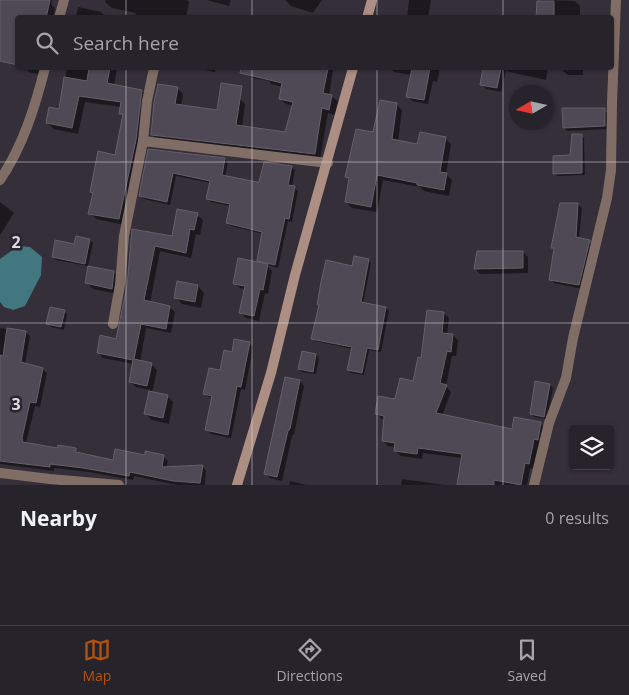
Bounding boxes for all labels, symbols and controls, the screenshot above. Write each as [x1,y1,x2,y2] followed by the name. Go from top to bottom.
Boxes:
[15,15,614,70] search box
[33,29,61,57] icon: search
[73,30,179,56] text: Search here
[509,85,554,130] north arrow
[11,231,21,253] text: 2
[11,393,21,415] text: 3
[569,425,614,470] map controls
[569,425,614,470] button: layers
[20,504,97,532] text: Nearby
[545,507,609,529] text: 0 results
[82,636,111,685] tab: Map
[276,636,343,685] tab: Directions
[508,636,546,685] tab: Saved

